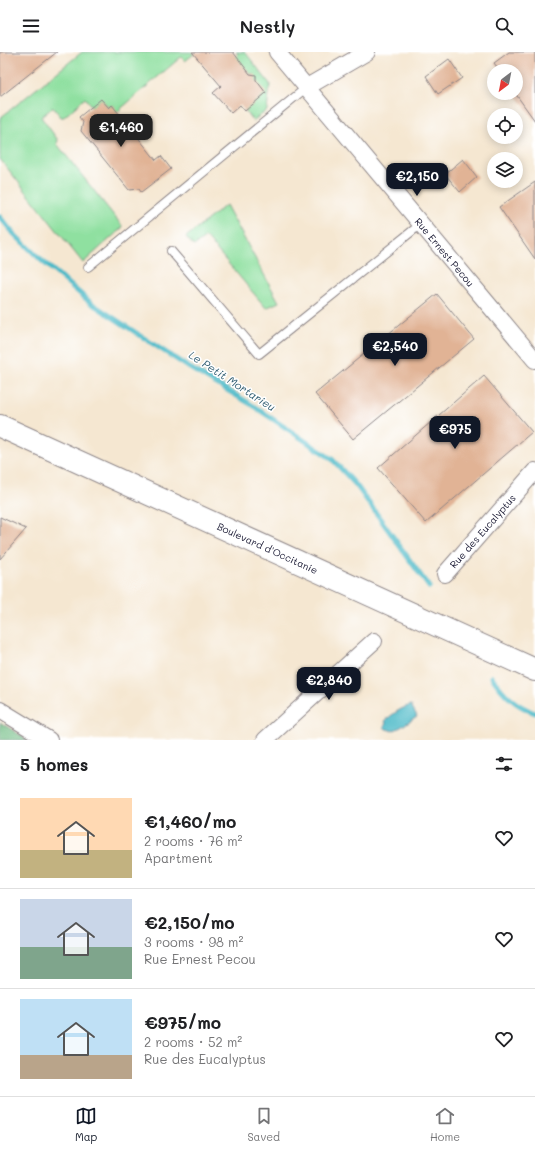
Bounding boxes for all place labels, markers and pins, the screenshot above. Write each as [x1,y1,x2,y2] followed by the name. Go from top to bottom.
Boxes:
[88,114,154,148] pin: €1,460
[384,163,450,197] pin: €2,150
[362,333,428,367] pin: €2,540
[431,416,479,450] pin: €975
[296,667,362,701] pin: €2,840

